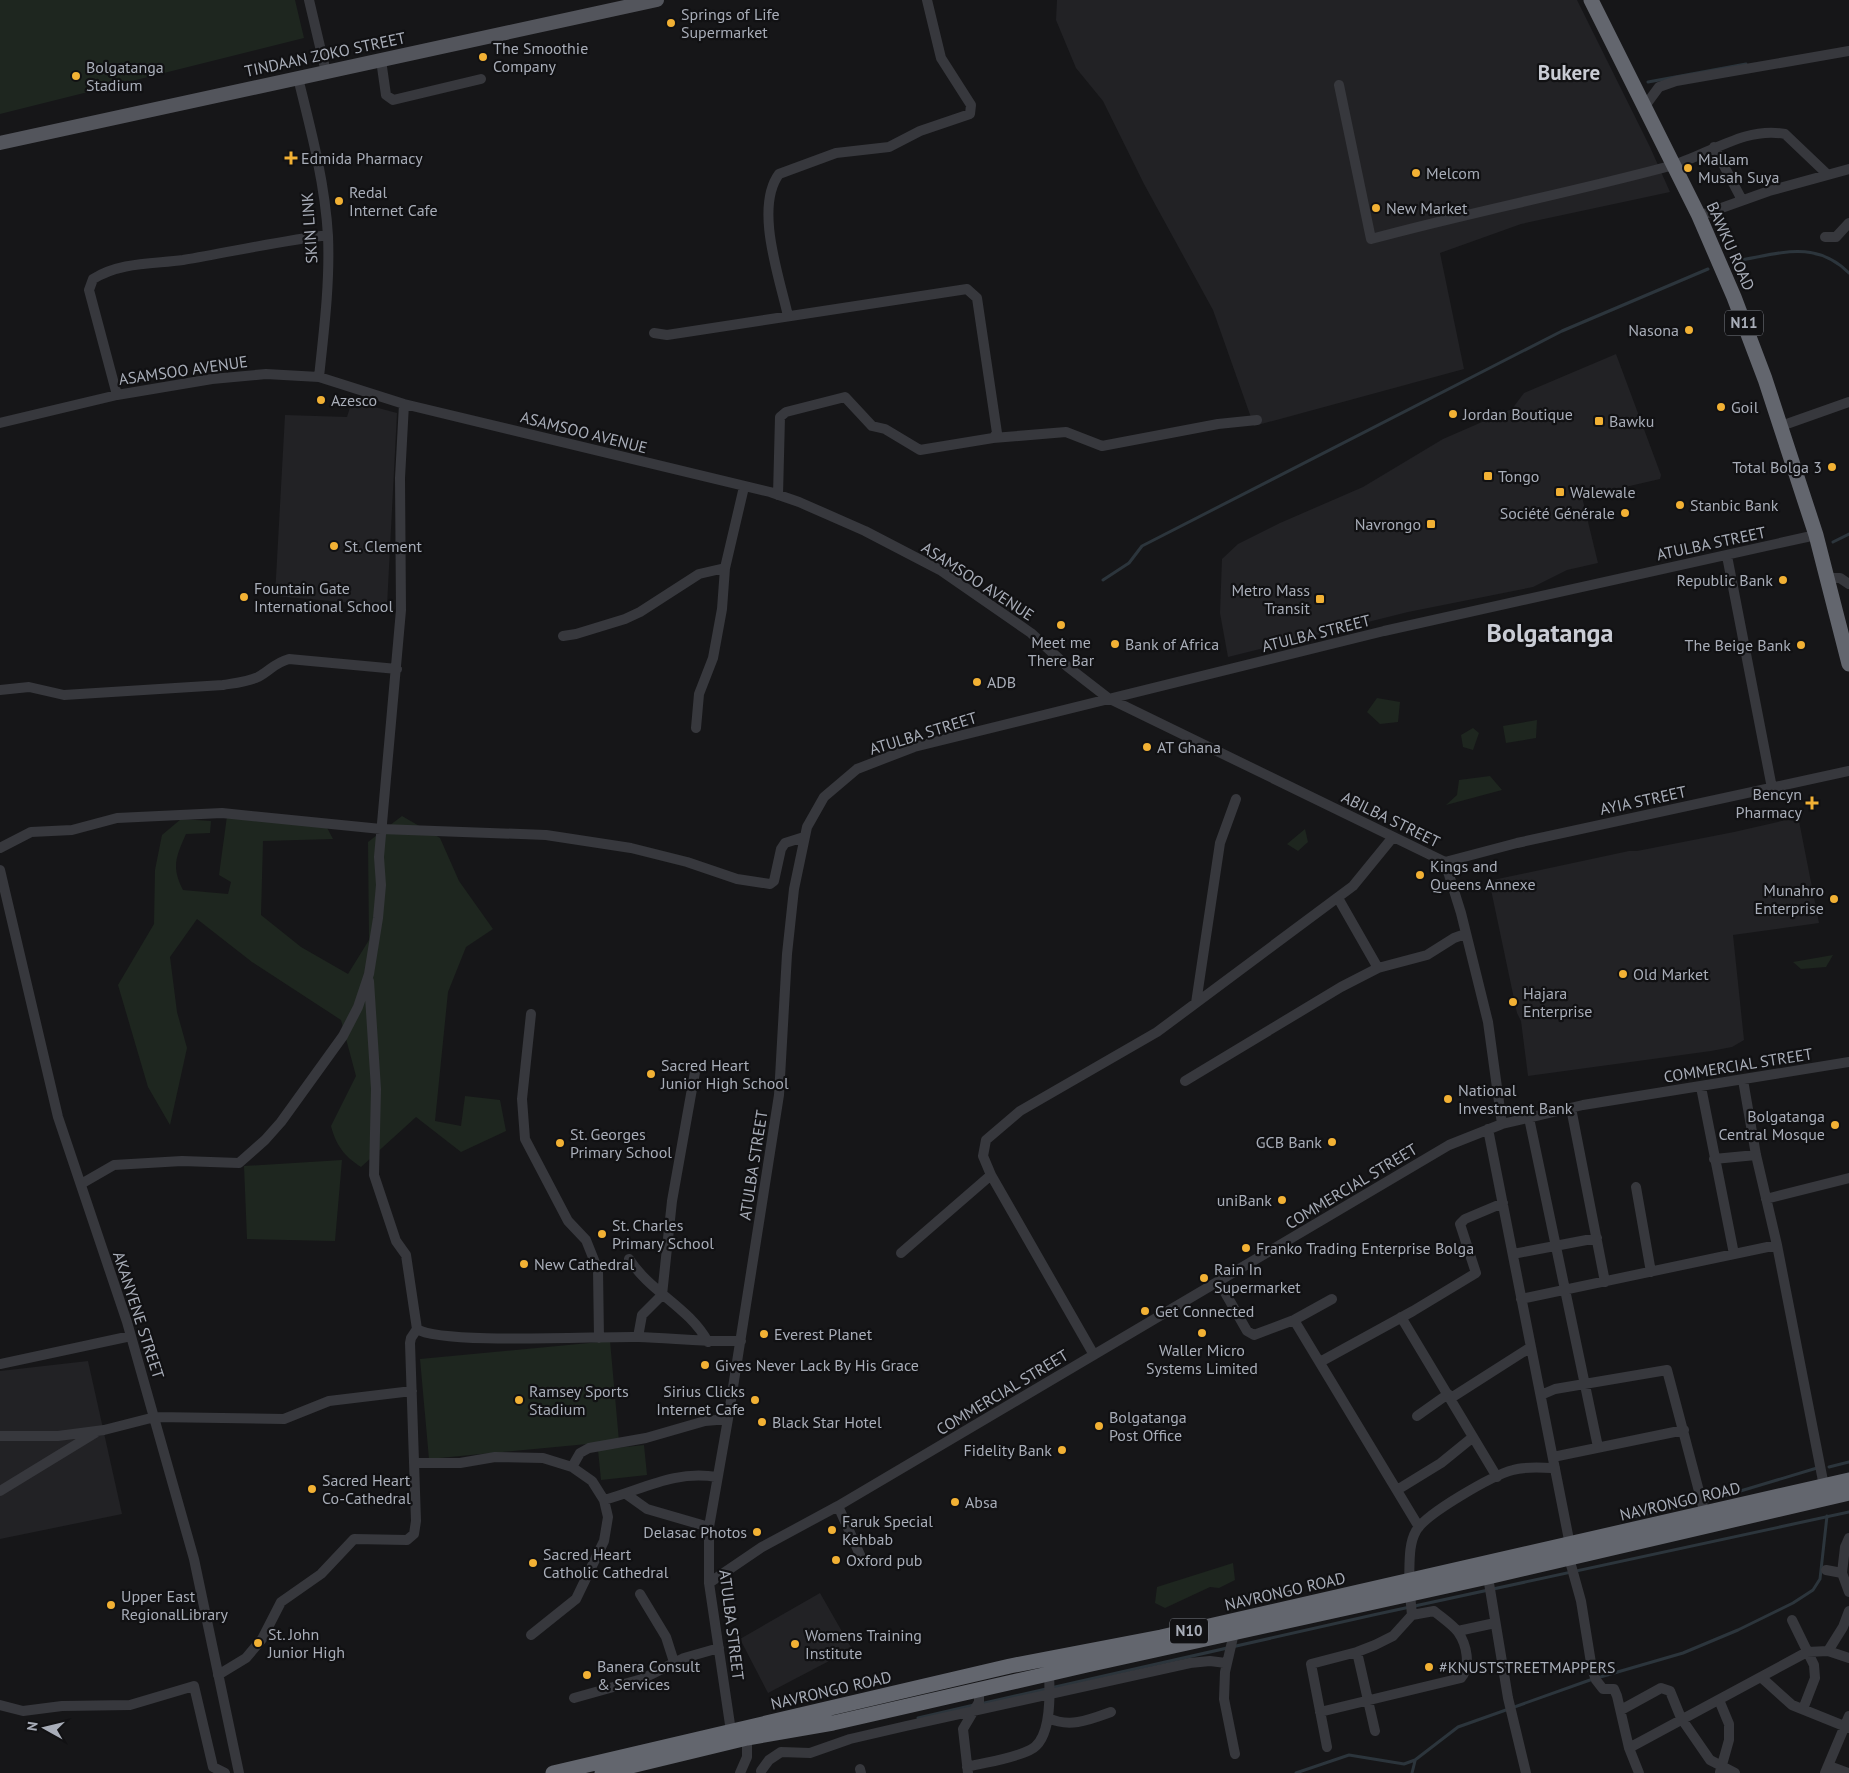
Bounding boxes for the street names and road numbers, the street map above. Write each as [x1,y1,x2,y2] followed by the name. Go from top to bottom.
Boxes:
[243,27,407,81] street label: TINDAAN ZOKO STREET
[297,191,321,264] street label: SKIN LINK
[1703,198,1759,294] street label: BAWKU ROAD
[1725,310,1763,336] road number: N11
[117,351,249,389] street label: ASAMSOO AVENUE
[518,407,650,457] street label: ASAMSOO AVENUE
[1655,522,1768,564] street label: ATULBA STREET
[918,537,1038,625] street label: ASAMSOO AVENUE
[1260,610,1372,656] street label: ATULBA STREET
[867,707,979,759] street label: ATULBA STREET
[1598,781,1688,819] street label: AYIA STREET
[1339,787,1444,851] street label: ABILBA STREET
[1662,1043,1814,1087] street label: COMMERCIAL STREET
[734,1108,772,1221] street label: ATULBA STREET
[1281,1139,1421,1233] street label: COMMERCIAL STREET
[109,1249,169,1381] street label: AKANYENE STREET
[932,1345,1072,1439] street label: COMMERCIAL STREET
[1618,1477,1742,1525] street label: NAVRONGO ROAD
[1223,1567,1347,1615] street label: NAVRONGO ROAD
[715,1569,749,1681] street label: ATULBA STREET
[1170,1618,1208,1644] road number: N10
[769,1666,893,1714] street label: NAVRONGO ROAD

